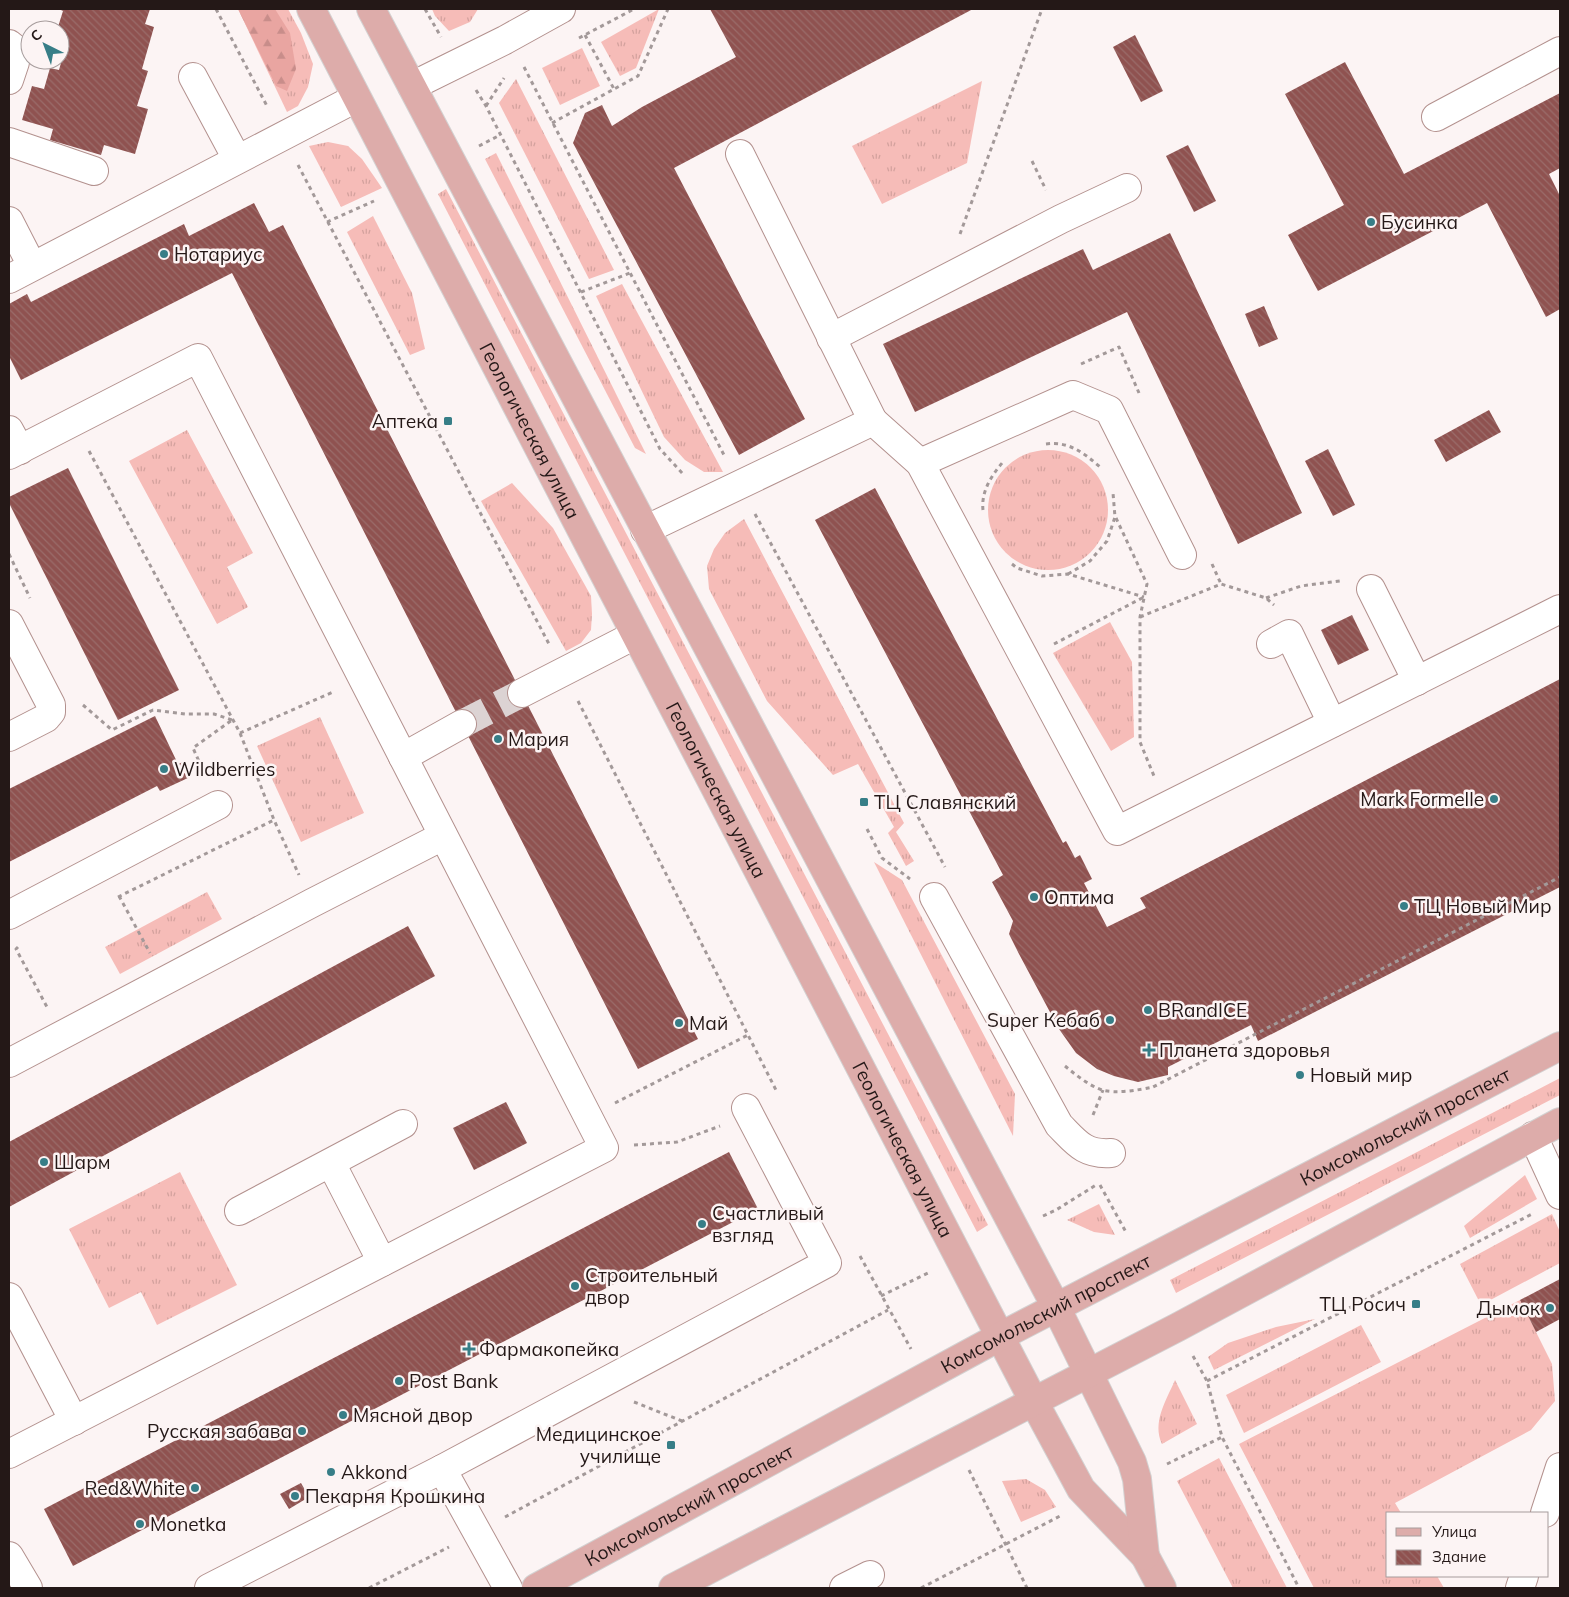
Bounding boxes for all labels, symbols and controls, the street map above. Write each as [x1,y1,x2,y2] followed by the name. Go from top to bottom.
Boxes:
[20,20,70,70] north arrow
[27,25,46,45] text: С
[1381,210,1458,234] place label: Бусинка
[1365,216,1377,228] marker: Бусинка
[174,242,262,266] place label: Нотариус
[158,248,170,260] marker: Нотариус
[474,338,585,523] street label: Геологическая улица
[372,409,438,433] place label: Аптека
[442,415,454,427] marker: Аптека
[661,698,772,882] street label: Геологическая улица
[508,727,569,751] place label: Мария
[492,733,504,745] marker: Мария
[174,757,275,781] place label: Wildberries
[158,763,170,775] marker: Wildberries
[1360,787,1484,811] place label: Mark Formelle
[874,790,1016,814] place label: ТЦ Славянский
[1488,793,1500,805] marker: Mark Formelle
[858,796,870,808] marker: ТЦ Славянский
[1044,885,1114,909] place label: Оптима
[1028,891,1040,903] marker: Оптима
[1414,894,1552,918] place label: ТЦ Новый Мир
[1398,900,1410,912] marker: ТЦ Новый Мир
[1158,998,1247,1022] place label: BRandICE
[1142,1004,1154,1016] marker: BRandICE
[987,1008,1100,1032] place label: Super Кебаб
[689,1011,728,1035] place label: Май
[1104,1014,1116,1026] marker: Super Кебаб
[673,1017,685,1029] marker: Май
[1159,1038,1330,1062] place label: Планета здоровья
[1143,1044,1155,1056] marker: Планета здоровья
[847,1057,959,1242] street label: Геологическая улица
[1296,1062,1515,1191] street label: Комсомольский проспект
[1310,1063,1412,1087] place label: Новый мир
[1294,1069,1306,1081] marker: Новый мир
[54,1150,111,1174] place label: Шарм
[38,1156,50,1168] marker: Шарм
[712,1201,824,1247] place label: Счастливый взгляд
[696,1218,708,1230] marker: Счастливый взгляд
[937,1248,1155,1378] street label: Комсомольский проспект
[585,1263,718,1309] place label: Строительный двор
[569,1280,581,1292] marker: Строительный двор
[1320,1292,1406,1316] place label: ТЦ Росич
[1477,1296,1541,1320] place label: Дымок
[1410,1298,1422,1310] marker: ТЦ Росич
[1544,1302,1556,1314] marker: Дымок
[479,1337,619,1361] place label: Фармакопейка
[463,1343,475,1355] marker: Фармакопейка
[409,1369,498,1393] place label: Post Bank
[393,1375,405,1387] marker: Post Bank
[353,1403,473,1427] place label: Мясной двор
[337,1409,349,1421] marker: Мясной двор
[147,1419,292,1443] place label: Русская забава
[536,1422,661,1468] place label: Медицинское училище
[296,1425,308,1437] marker: Русская забава
[580,1439,798,1571] street label: Комсомольский проспект
[665,1439,677,1451] marker: Медицинское училище
[341,1460,408,1484] place label: Akkond
[325,1466,337,1478] marker: Akkond
[84,1476,185,1500] place label: Red&White
[189,1482,201,1494] marker: Red&White
[305,1484,485,1508] place label: Пекарня Крошкина
[289,1490,301,1502] marker: Пекарня Крошкина
[150,1512,226,1536] place label: Monetka
[1386,1512,1549,1577] legend
[134,1518,146,1530] marker: Monetka
[1431,1522,1477,1541] text: Улица
[1432,1547,1486,1566] text: Здание

